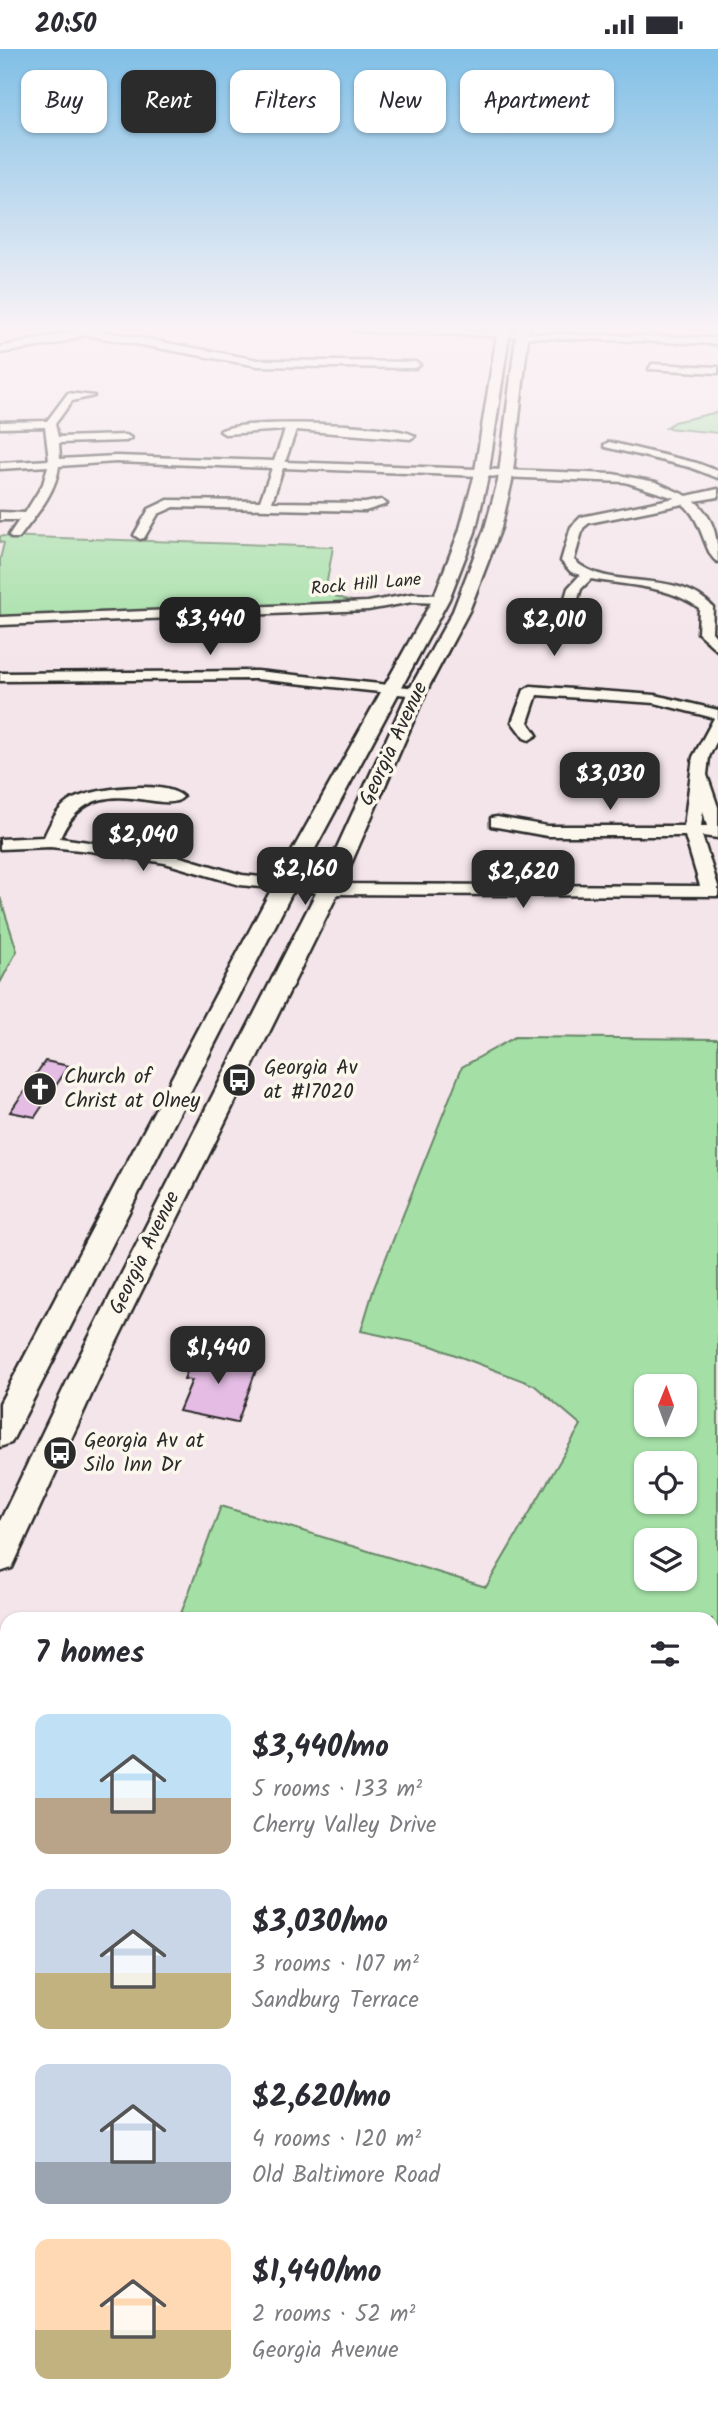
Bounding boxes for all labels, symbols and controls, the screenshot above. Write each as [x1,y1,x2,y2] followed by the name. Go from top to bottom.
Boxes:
[35,4,96,46] text: 20:50
[21,70,107,133] chip: Buy
[121,70,216,133] chip: Rent
[230,70,340,133] chip: Filters
[354,70,446,133] chip: New
[460,70,614,133] chip: Apartment
[310,566,422,604] street label: Rock Hill Lane
[153,597,267,657] pin: $3,440
[497,599,611,658] pin: $2,010
[175,602,245,638] text: $3,440
[522,603,586,639] text: $2,010
[351,676,437,812] street label: Georgia Avenue
[553,753,667,812] pin: $3,030
[576,757,644,793] text: $3,030
[86,813,200,873] pin: $2,040
[108,818,178,854] text: $2,040
[248,847,362,907] pin: $2,160
[466,851,580,910] pin: $2,620
[273,852,337,888] text: $2,160
[488,855,558,891] text: $2,620
[264,1052,358,1109] place label: Georgia Av at #17020
[64,1061,200,1118] place label: Church of Christ at Olney
[220,1061,258,1099] bus stop icon: Georgia Av at #17020
[21,1070,59,1108] church icon: Church of Christ at Olney
[101,1185,189,1320] street label: Georgia Avenue
[161,1327,275,1386] pin: $1,440
[186,1331,250,1367] text: $1,440
[634,1374,696,1437] north arrow
[634,1374,697,1591] map controls
[84,1425,205,1482] place label: Georgia Av at Silo Inn Dr
[41,1434,79,1472] bus stop icon: Georgia Av at Silo Inn Dr
[634,1451,697,1514] button: locate
[634,1528,697,1591] button: layers
[35,1630,145,1678] text: 7 homes
[646,1635,684,1673] icon: filters
[252,1724,389,1772] text: $3,440/mo
[91,1742,175,1826] icon: home
[252,1772,422,1808] text: 5 rooms · 133 m²
[252,1808,436,1844] text: Cherry Valley Drive
[252,1899,388,1947] text: $3,030/mo
[91,1917,175,2001] icon: home
[252,1947,419,1983] text: 3 rooms · 107 m²
[252,1983,419,2019] text: Sandburg Terrace
[252,2074,391,2122] text: $2,620/mo
[91,2092,175,2176] icon: home
[252,2122,421,2158] text: 4 rooms · 120 m²
[252,2158,440,2194] text: Old Baltimore Road
[252,2249,381,2297] text: $1,440/mo
[91,2267,175,2351] icon: home
[252,2297,415,2333] text: 2 rooms · 52 m²
[252,2333,399,2369] text: Georgia Avenue

